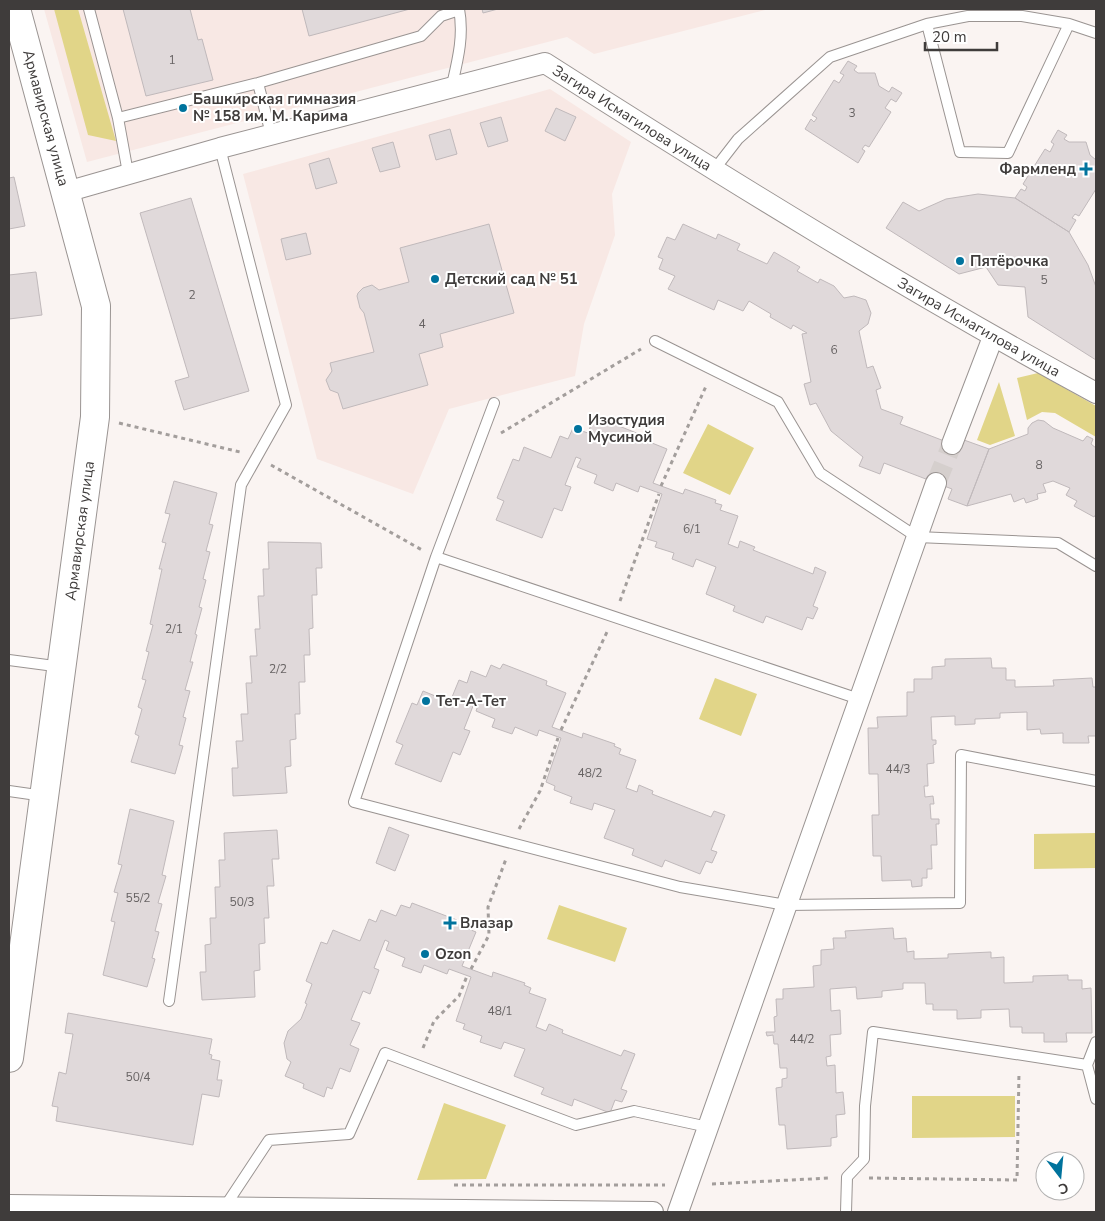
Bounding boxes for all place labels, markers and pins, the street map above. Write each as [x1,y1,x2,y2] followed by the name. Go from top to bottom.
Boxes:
[193,89,356,126] place label: Башкирская гимназия № 158 им. М. Карима
[177,102,189,114] marker: Башкирская гимназия № 158 им. М. Карима
[999,159,1076,179] place label: Фармленд
[1080,163,1092,175] marker: Фармленд
[970,251,1049,271] place label: Пятёрочка
[954,255,966,267] marker: Пятёрочка
[445,269,578,289] place label: Детский сад № 51
[429,273,441,285] marker: Детский сад № 51
[588,410,665,447] place label: Изостудия Мусиной
[572,423,584,435] marker: Изостудия Мусиной
[436,691,506,711] place label: Тет-А-Тет
[420,695,432,707] marker: Тет-А-Тет
[460,913,513,933] place label: Влазар
[444,917,456,929] marker: Влазар
[435,944,471,964] place label: Ozon
[419,948,431,960] marker: Ozon

